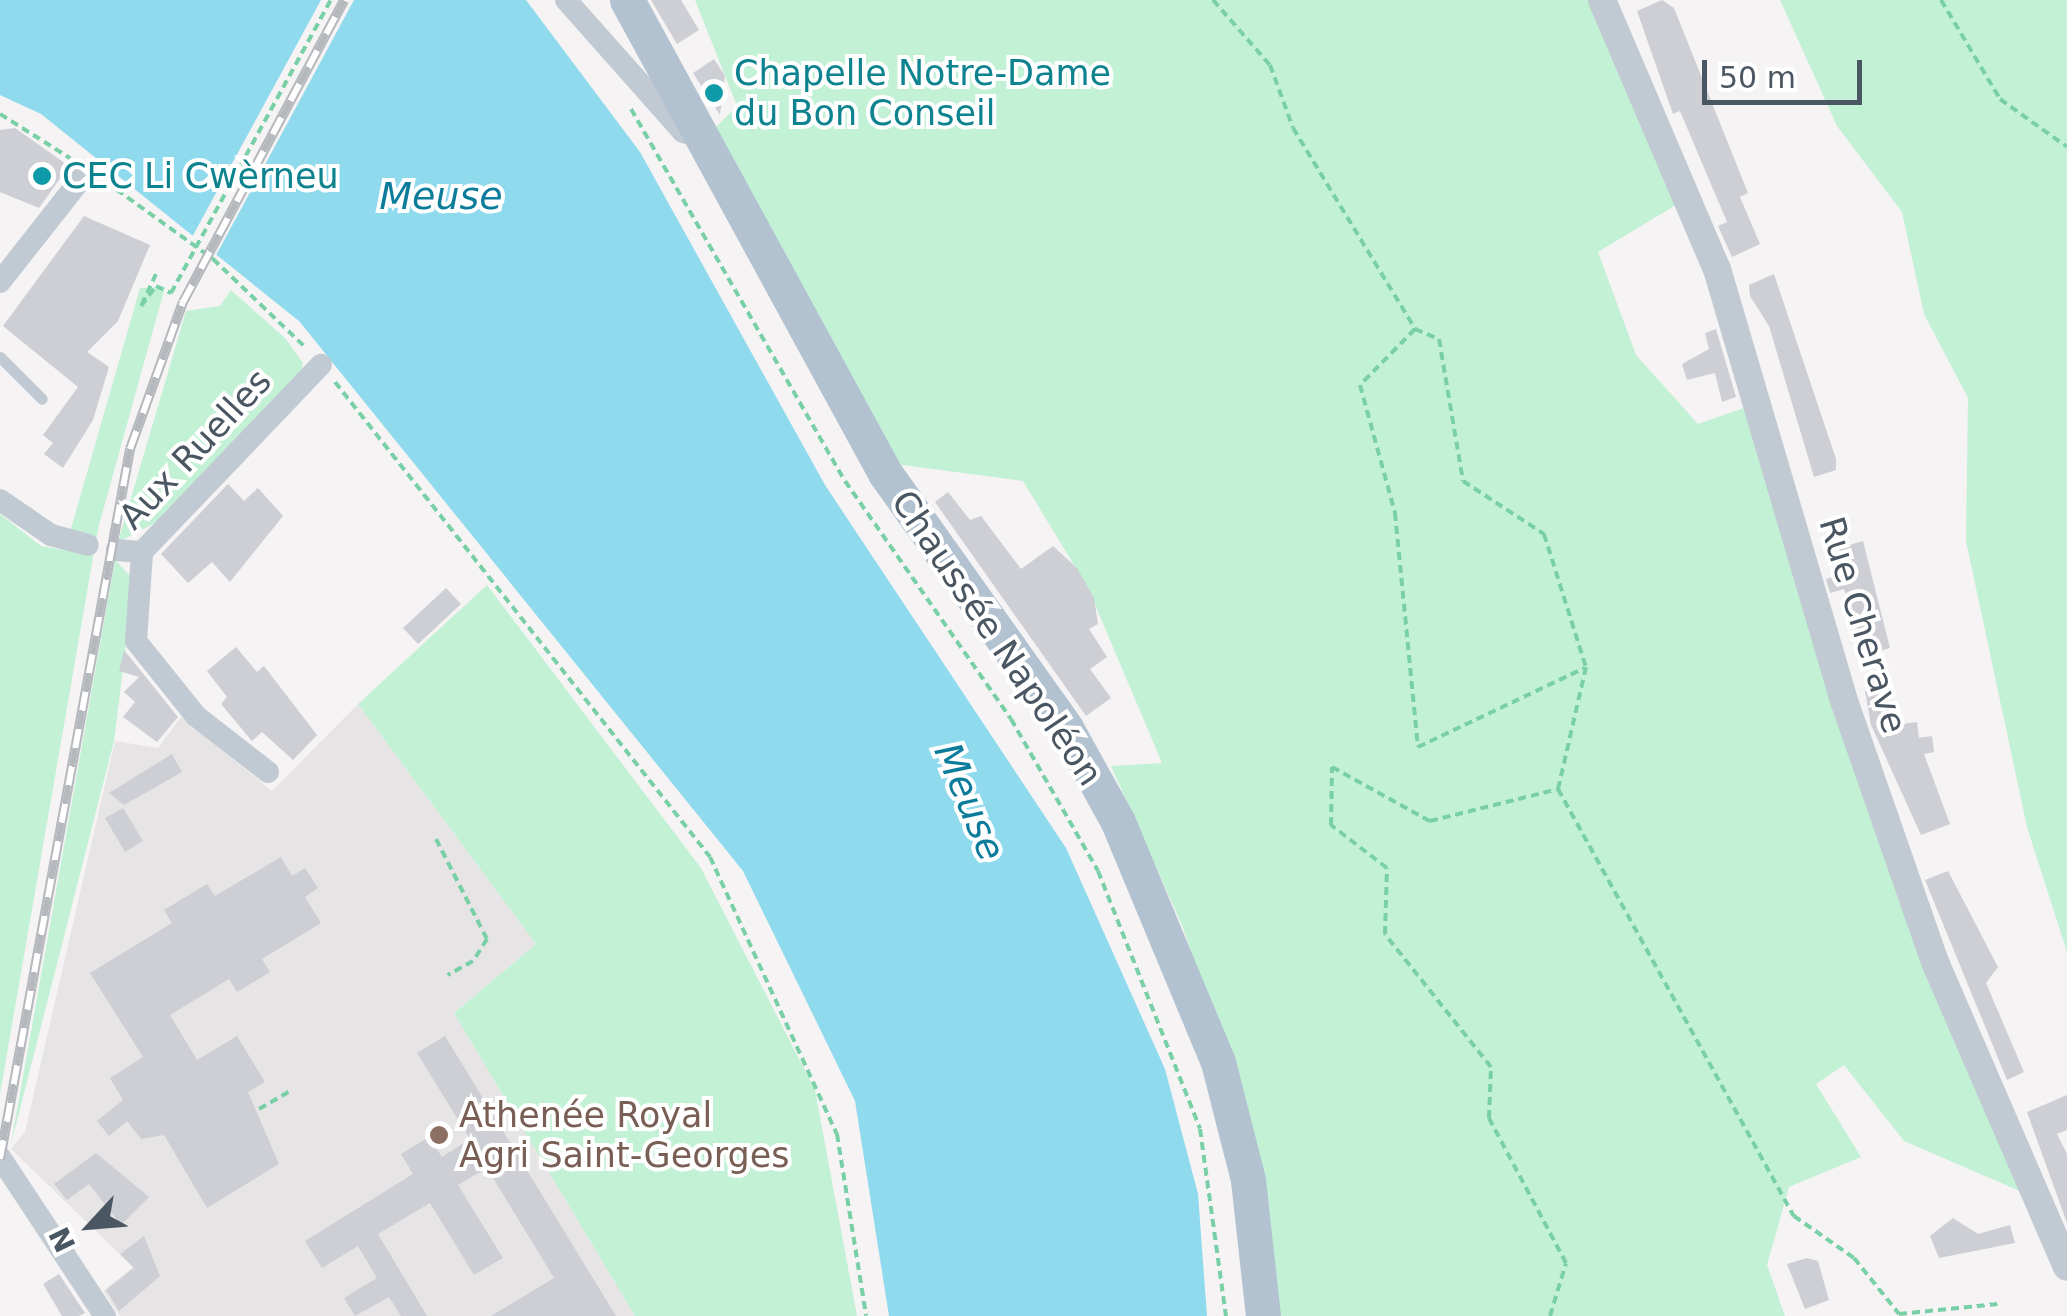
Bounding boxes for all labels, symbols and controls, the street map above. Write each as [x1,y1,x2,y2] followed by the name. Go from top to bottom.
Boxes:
[1707,40,1867,102] scale bar
[734,52,1111,134] place label: Chapelle Notre-Dame du Bon Conseil
[1719,60,1796,95] text: 50 m
[703,82,725,104] marker: Chapelle Notre-Dame du Bon Conseil
[62,155,339,197] place label: CEC Li Cwèrneu
[31,165,53,187] marker: CEC Li Cwèrneu
[379,174,503,220] water label: Meuse
[110,360,280,538] street label: Aux Ruelles
[883,482,1111,794] street label: Chaussée Napoléon
[1810,512,1916,738] street label: Rue Cherave
[924,736,1014,868] water label: Meuse
[459,1094,789,1176] place label: Athenée Royal Agri Saint-Georges
[428,1124,450,1146] marker: Athenée Royal Agri Saint-Georges
[40,1176,140,1276] north arrow
[43,1222,83,1257] text: N

